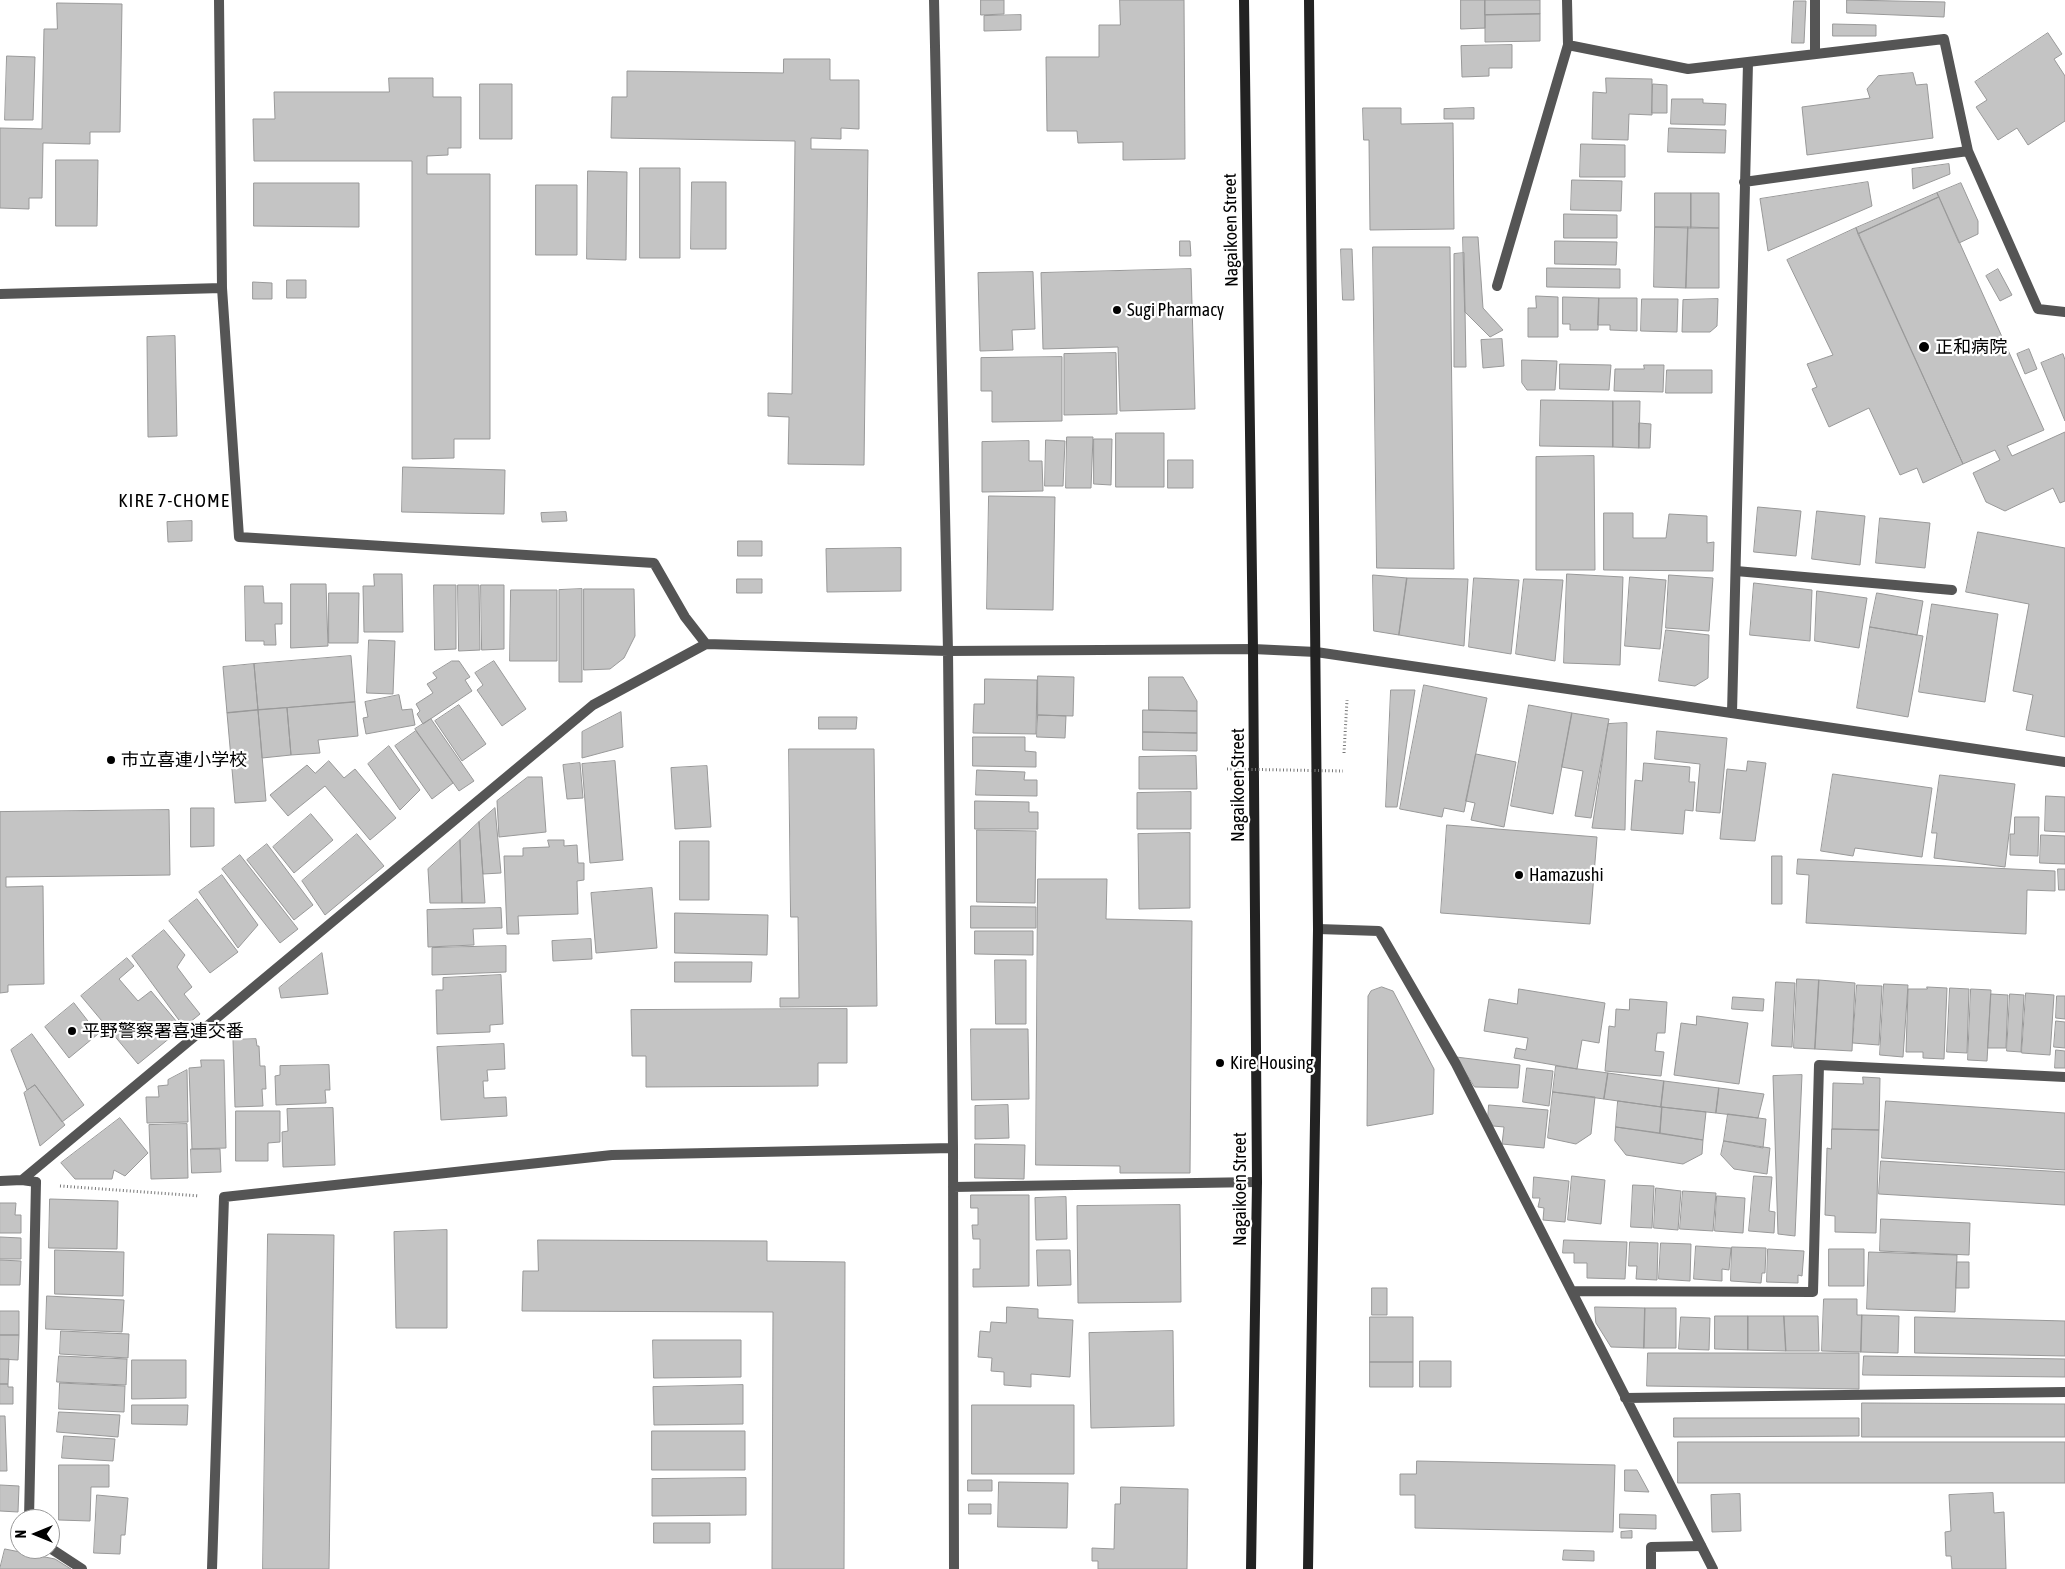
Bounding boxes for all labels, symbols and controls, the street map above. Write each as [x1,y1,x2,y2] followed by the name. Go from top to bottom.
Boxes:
[1219,173,1243,287] street label: Nagaikoen Street
[1127,299,1224,321] place label: Sugi Pharmacy
[1111,304,1123,316] marker: Sugi Pharmacy
[1935,336,2007,358] place label: 正和病院
[1917,340,1931,354] marker: 正和病院
[117,490,231,512] district label: KIRE 7-CHOME
[1227,728,1249,842] street label: Nagaikoen Street
[121,749,247,771] place label: 市立喜連小学校
[105,754,117,766] marker: 市立喜連小学校
[1529,864,1604,886] place label: Hamazushi
[1513,869,1525,881] marker: Hamazushi
[82,1020,244,1042] place label: 平野警察署喜連交番
[66,1025,78,1037] marker: 平野警察署喜連交番
[1230,1052,1313,1074] place label: Kire Housing
[1214,1057,1226,1069] marker: Kire Housing
[1229,1132,1251,1246] street label: Nagaikoen Street
[10,1509,60,1559] north arrow
[13,1530,29,1538] text: N

